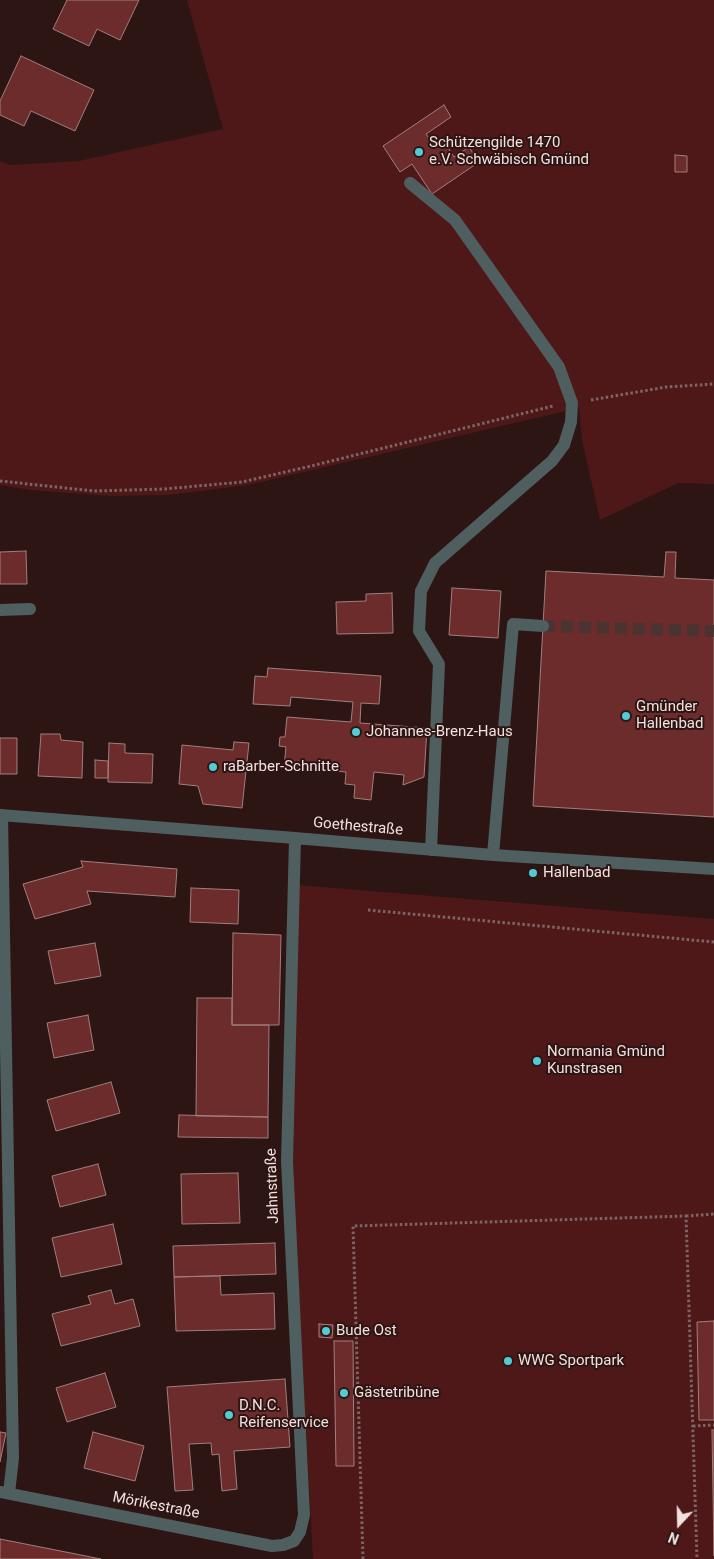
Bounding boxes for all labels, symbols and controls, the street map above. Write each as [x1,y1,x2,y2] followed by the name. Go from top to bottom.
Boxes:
[429,134,589,169] place label: Schützengilde 1470 e.V. Schwäbisch Gmünd
[413,146,425,158] marker: Schützengilde 1470 e.V. Schwäbisch Gmünd
[636,698,703,733] place label: Gmünder Hallenbad
[620,710,632,722] marker: Gmünder Hallenbad
[366,723,513,741] place label: Johannes-Brenz-Haus
[350,726,362,738] marker: Johannes-Brenz-Haus
[223,758,339,776] place label: raBarber-Schnitte
[207,761,219,773] marker: raBarber-Schnitte
[312,814,404,840] street label: Goethestraße
[543,864,610,882] place label: Hallenbad
[527,867,539,879] marker: Hallenbad
[547,1043,665,1078] place label: Normania Gmünd Kunstrasen
[531,1055,543,1067] marker: Normania Gmünd Kunstrasen
[263,1148,283,1224] street label: Jahnstraße
[336,1322,397,1340] place label: Bude Ost
[320,1325,332,1337] marker: Bude Ost
[518,1352,624,1370] place label: WWG Sportpark
[502,1355,514,1367] marker: WWG Sportpark
[354,1384,440,1402] place label: Gästetribüne
[338,1387,350,1399] marker: Gästetribüne
[239,1397,329,1432] place label: D.N.C. Reifenservice
[223,1409,235,1421] marker: D.N.C. Reifenservice
[111,1489,201,1523] street label: Mörikestraße
[654,1499,704,1549] north arrow
[666,1529,681,1547] text: N

